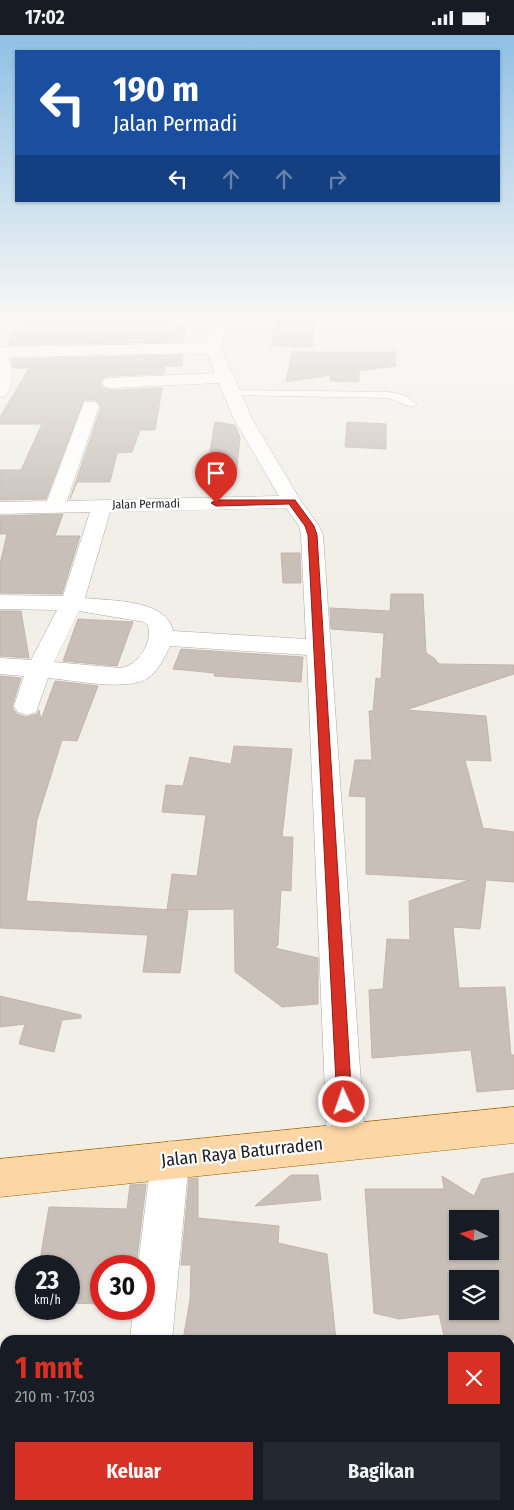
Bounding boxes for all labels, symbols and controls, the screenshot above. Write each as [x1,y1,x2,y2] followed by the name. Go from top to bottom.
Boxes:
[25,6,64,29] text: 17:02
[113,68,199,110] text: 190 m
[30,70,95,135] icon: left
[113,110,237,137] text: Jalan Permadi
[164,165,192,193] icon: left
[217,165,245,193] icon: ahead
[270,165,298,193] icon: ahead
[323,165,351,193] icon: right
[195,452,237,503] pin
[202,459,230,487] icon: arrive
[112,496,180,512] street label: Jalan Permadi
[317,1075,369,1127] position arrow
[160,1133,324,1171] street label: Jalan Raya Baturraden
[449,1210,499,1260] north arrow
[449,1210,499,1320] map controls
[90,1255,155,1320] speed limit sign: 30
[36,1266,59,1296] text: 23
[449,1270,499,1320] button: layers
[34,1293,61,1307] text: km/h
[15,1350,83,1386] text: 1 mnt
[448,1352,500,1404] button: close
[15,1387,95,1406] text: 210 m · 17:03
[15,1442,253,1500] button: Keluar
[263,1442,500,1500] button: Bagikan

